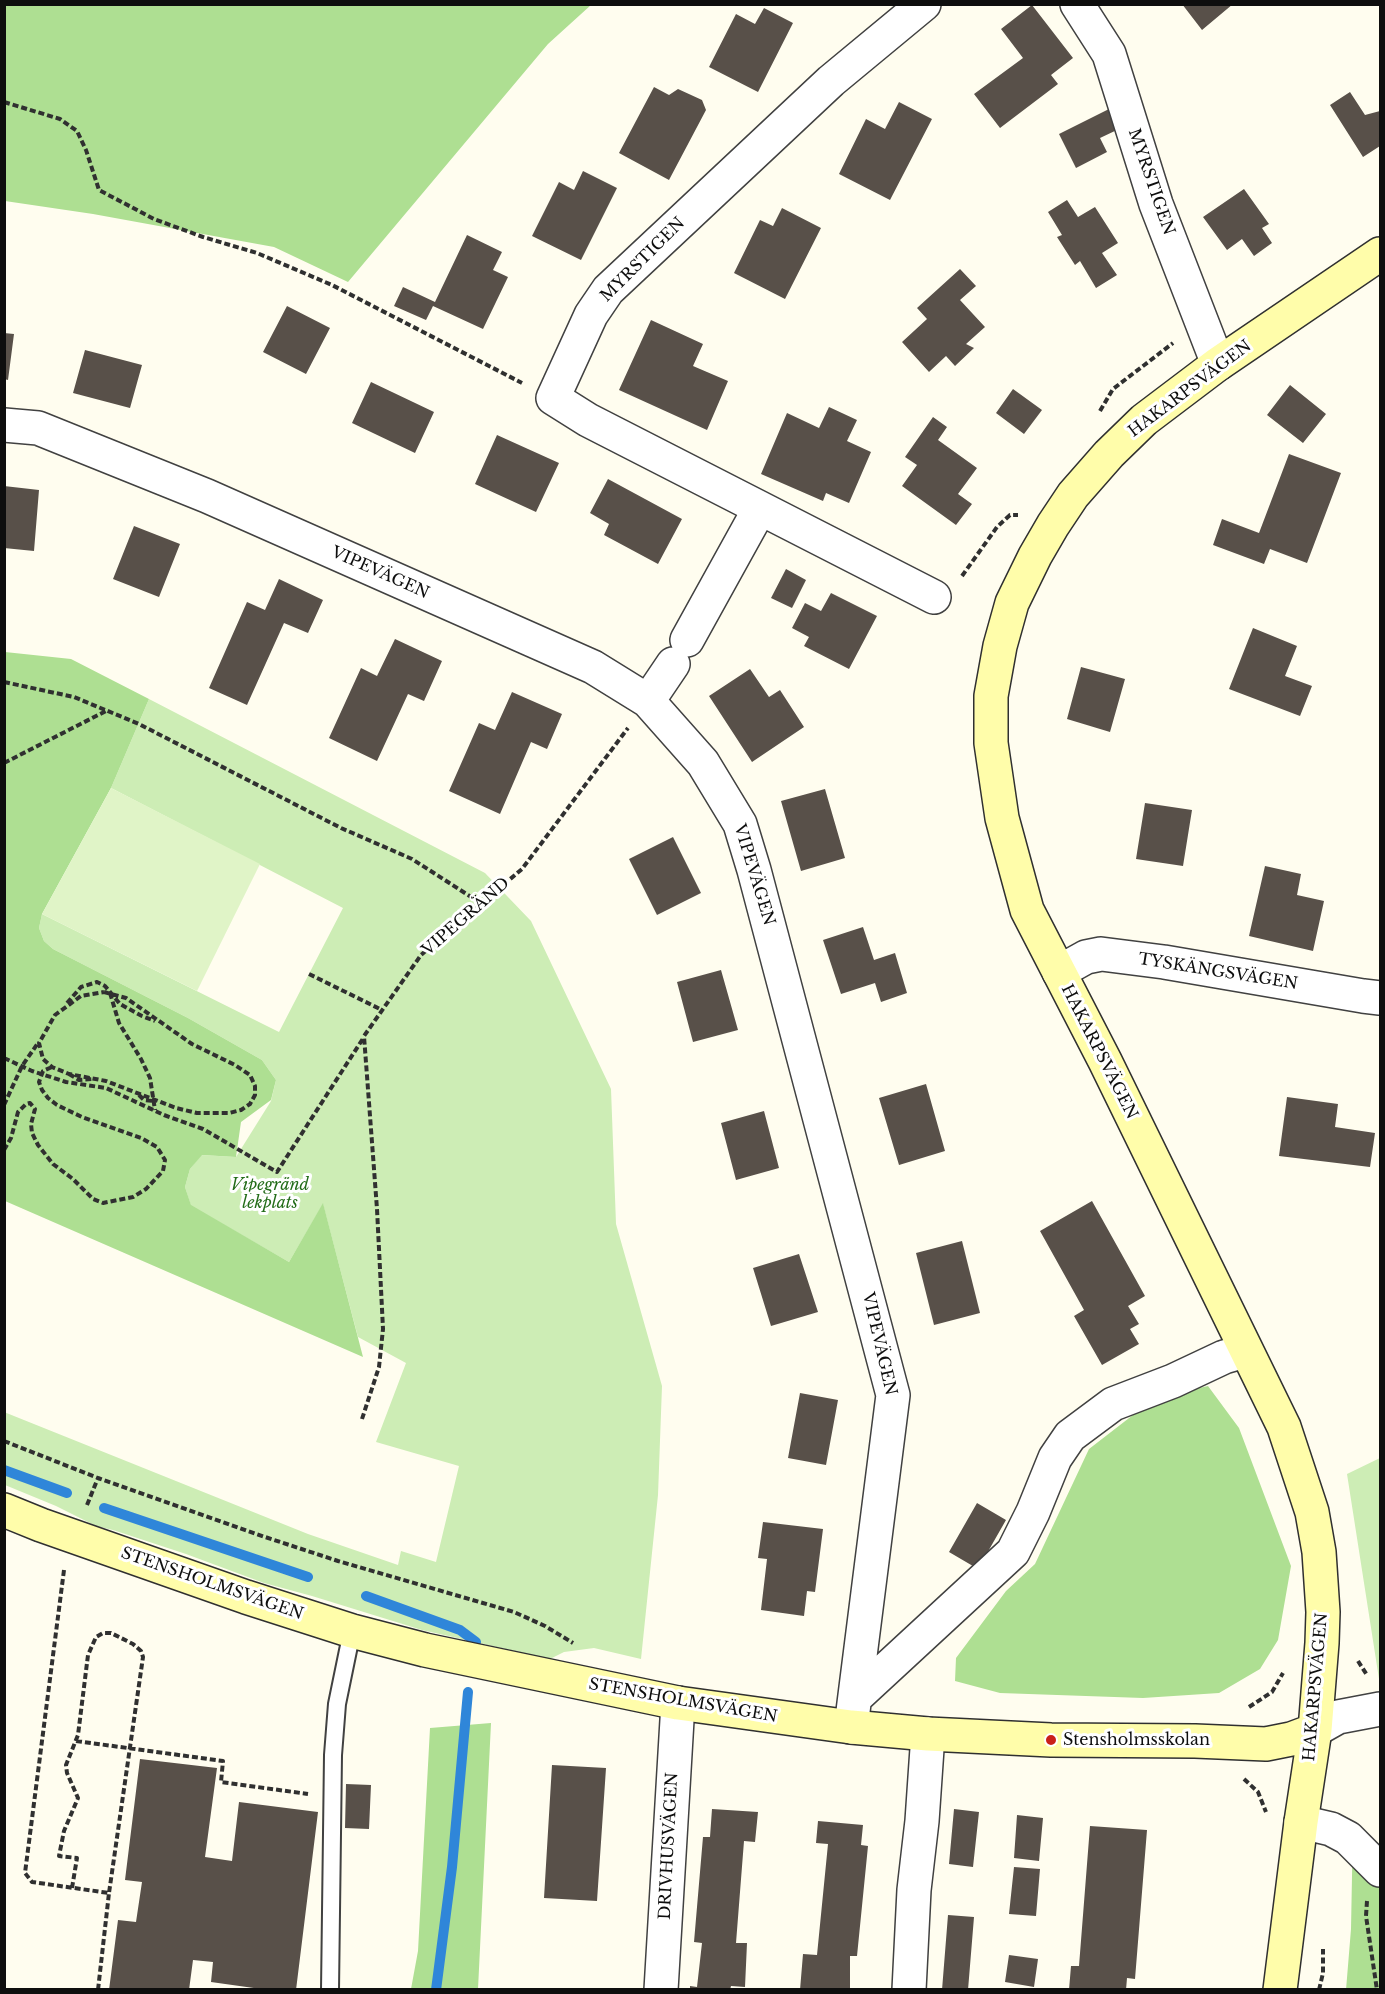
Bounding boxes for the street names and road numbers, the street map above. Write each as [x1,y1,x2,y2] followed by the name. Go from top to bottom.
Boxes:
[1124,126,1178,238] street label: MYRSTIGEN
[597,214,689,306] street label: MYRSTIGEN
[1125,336,1255,442] street label: HAKARPSVÄGEN
[328,543,432,603] street label: VIPEVÄGEN
[729,822,779,928] street label: VIPEVÄGEN
[418,874,514,960] street label: VIPEGRÄND
[1137,950,1299,994] street label: TYSKÄNGSVÄGEN
[1057,981,1141,1123] street label: HAKARPSVÄGEN
[858,1291,900,1397] street label: VIPEVÄGEN
[118,1544,306,1624] street label: STENSHOLMSVÄGEN
[1300,1612,1332,1762] street label: HAKARPSVÄGEN
[587,1675,779,1727] street label: STENSHOLMSVÄGEN
[656,1772,682,1920] street label: DRIVHUSVÄGEN

